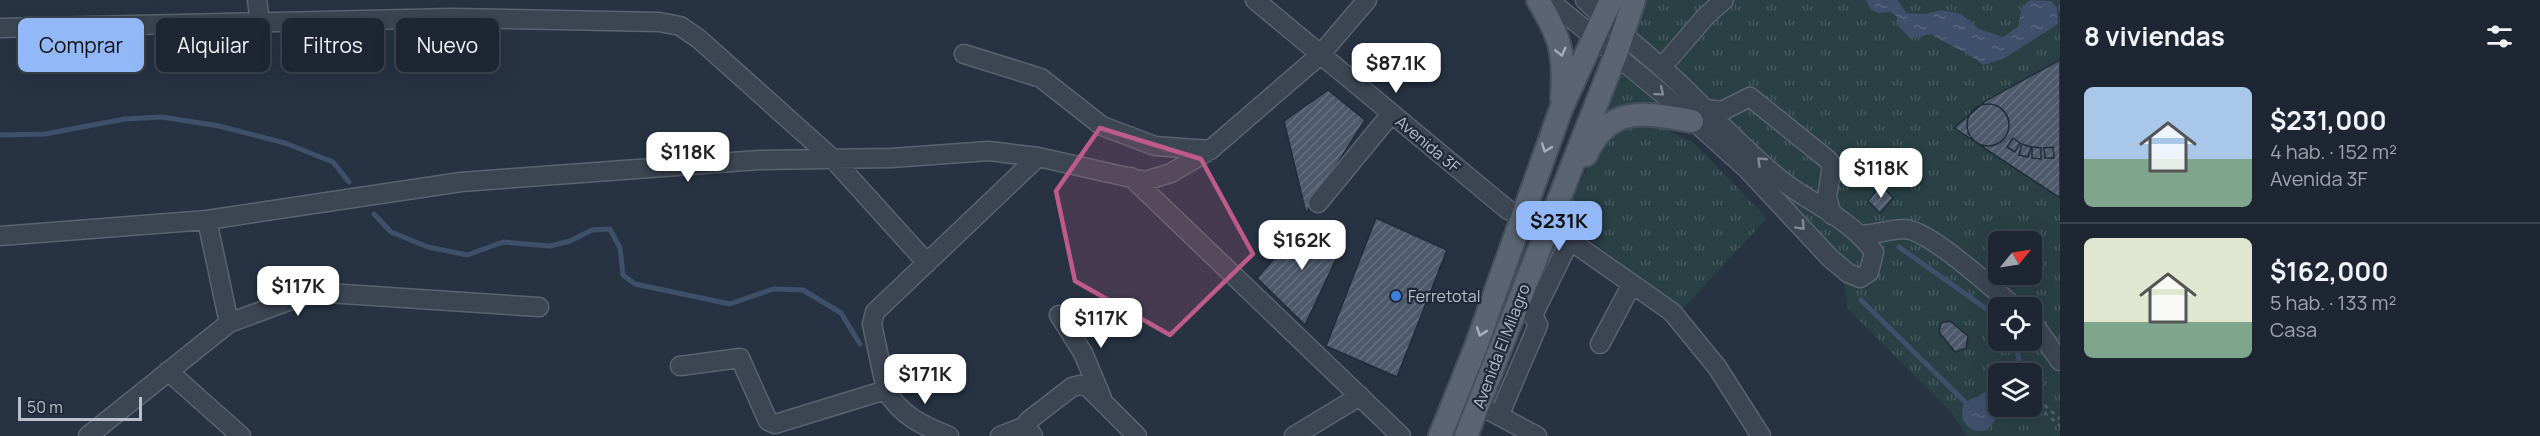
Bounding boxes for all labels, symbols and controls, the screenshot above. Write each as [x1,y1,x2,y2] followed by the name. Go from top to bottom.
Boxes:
[18,18,144,72] chip: Comprar
[156,18,270,72] chip: Alquilar
[282,18,384,72] chip: Filtros
[396,18,499,72] chip: Nuevo
[2084,18,2225,54] text: 8 viviendas
[2483,20,2516,53] icon: filters
[1347,43,1445,94] pin: $87.1K
[1554,47,1567,57] one-way arrow
[1366,49,1426,76] text: $87.1K
[1653,85,1664,96] one-way arrow
[2270,102,2387,138] text: $231,000
[1391,110,1465,178] street label: Avenida 3F
[2132,111,2204,183] icon: home
[646,132,730,183] pin: $118K
[660,138,716,165] text: $118K
[2270,138,2397,165] text: 4 hab. · 152 m²
[1541,142,1554,153] one-way arrow
[1839,148,1923,199] pin: $118K
[1853,154,1909,181] text: $118K
[1757,157,1767,168] one-way arrow
[2270,165,2368,192] text: Avenida 3F
[1517,201,1601,252] pin: $231K
[1530,207,1588,234] text: $231K
[1260,220,1344,271] pin: $162K
[1794,220,1805,230] one-way arrow
[1273,226,1331,253] text: $162K
[1988,231,2042,285] north arrow
[1988,231,2042,417] map controls
[2270,253,2389,289] text: $162,000
[2132,262,2204,334] icon: home
[256,266,340,317] pin: $117K
[271,272,325,299] text: $117K
[1467,281,1535,411] street label: Avenida El Milagro
[1408,285,1480,307] place label: Ferretotal
[1389,289,1403,303] marker: Ferretotal
[2270,289,2396,316] text: 5 hab. · 133 m²
[1988,297,2042,351] button: locate
[1059,298,1143,349] pin: $117K
[1074,304,1128,331] text: $117K
[2270,316,2317,343] text: Casa
[1475,326,1488,337] one-way arrow
[883,354,967,405] pin: $171K
[898,360,952,387] text: $171K
[1988,363,2042,417] button: layers
[18,394,142,422] scale bar
[27,396,63,418] text: 50 m

